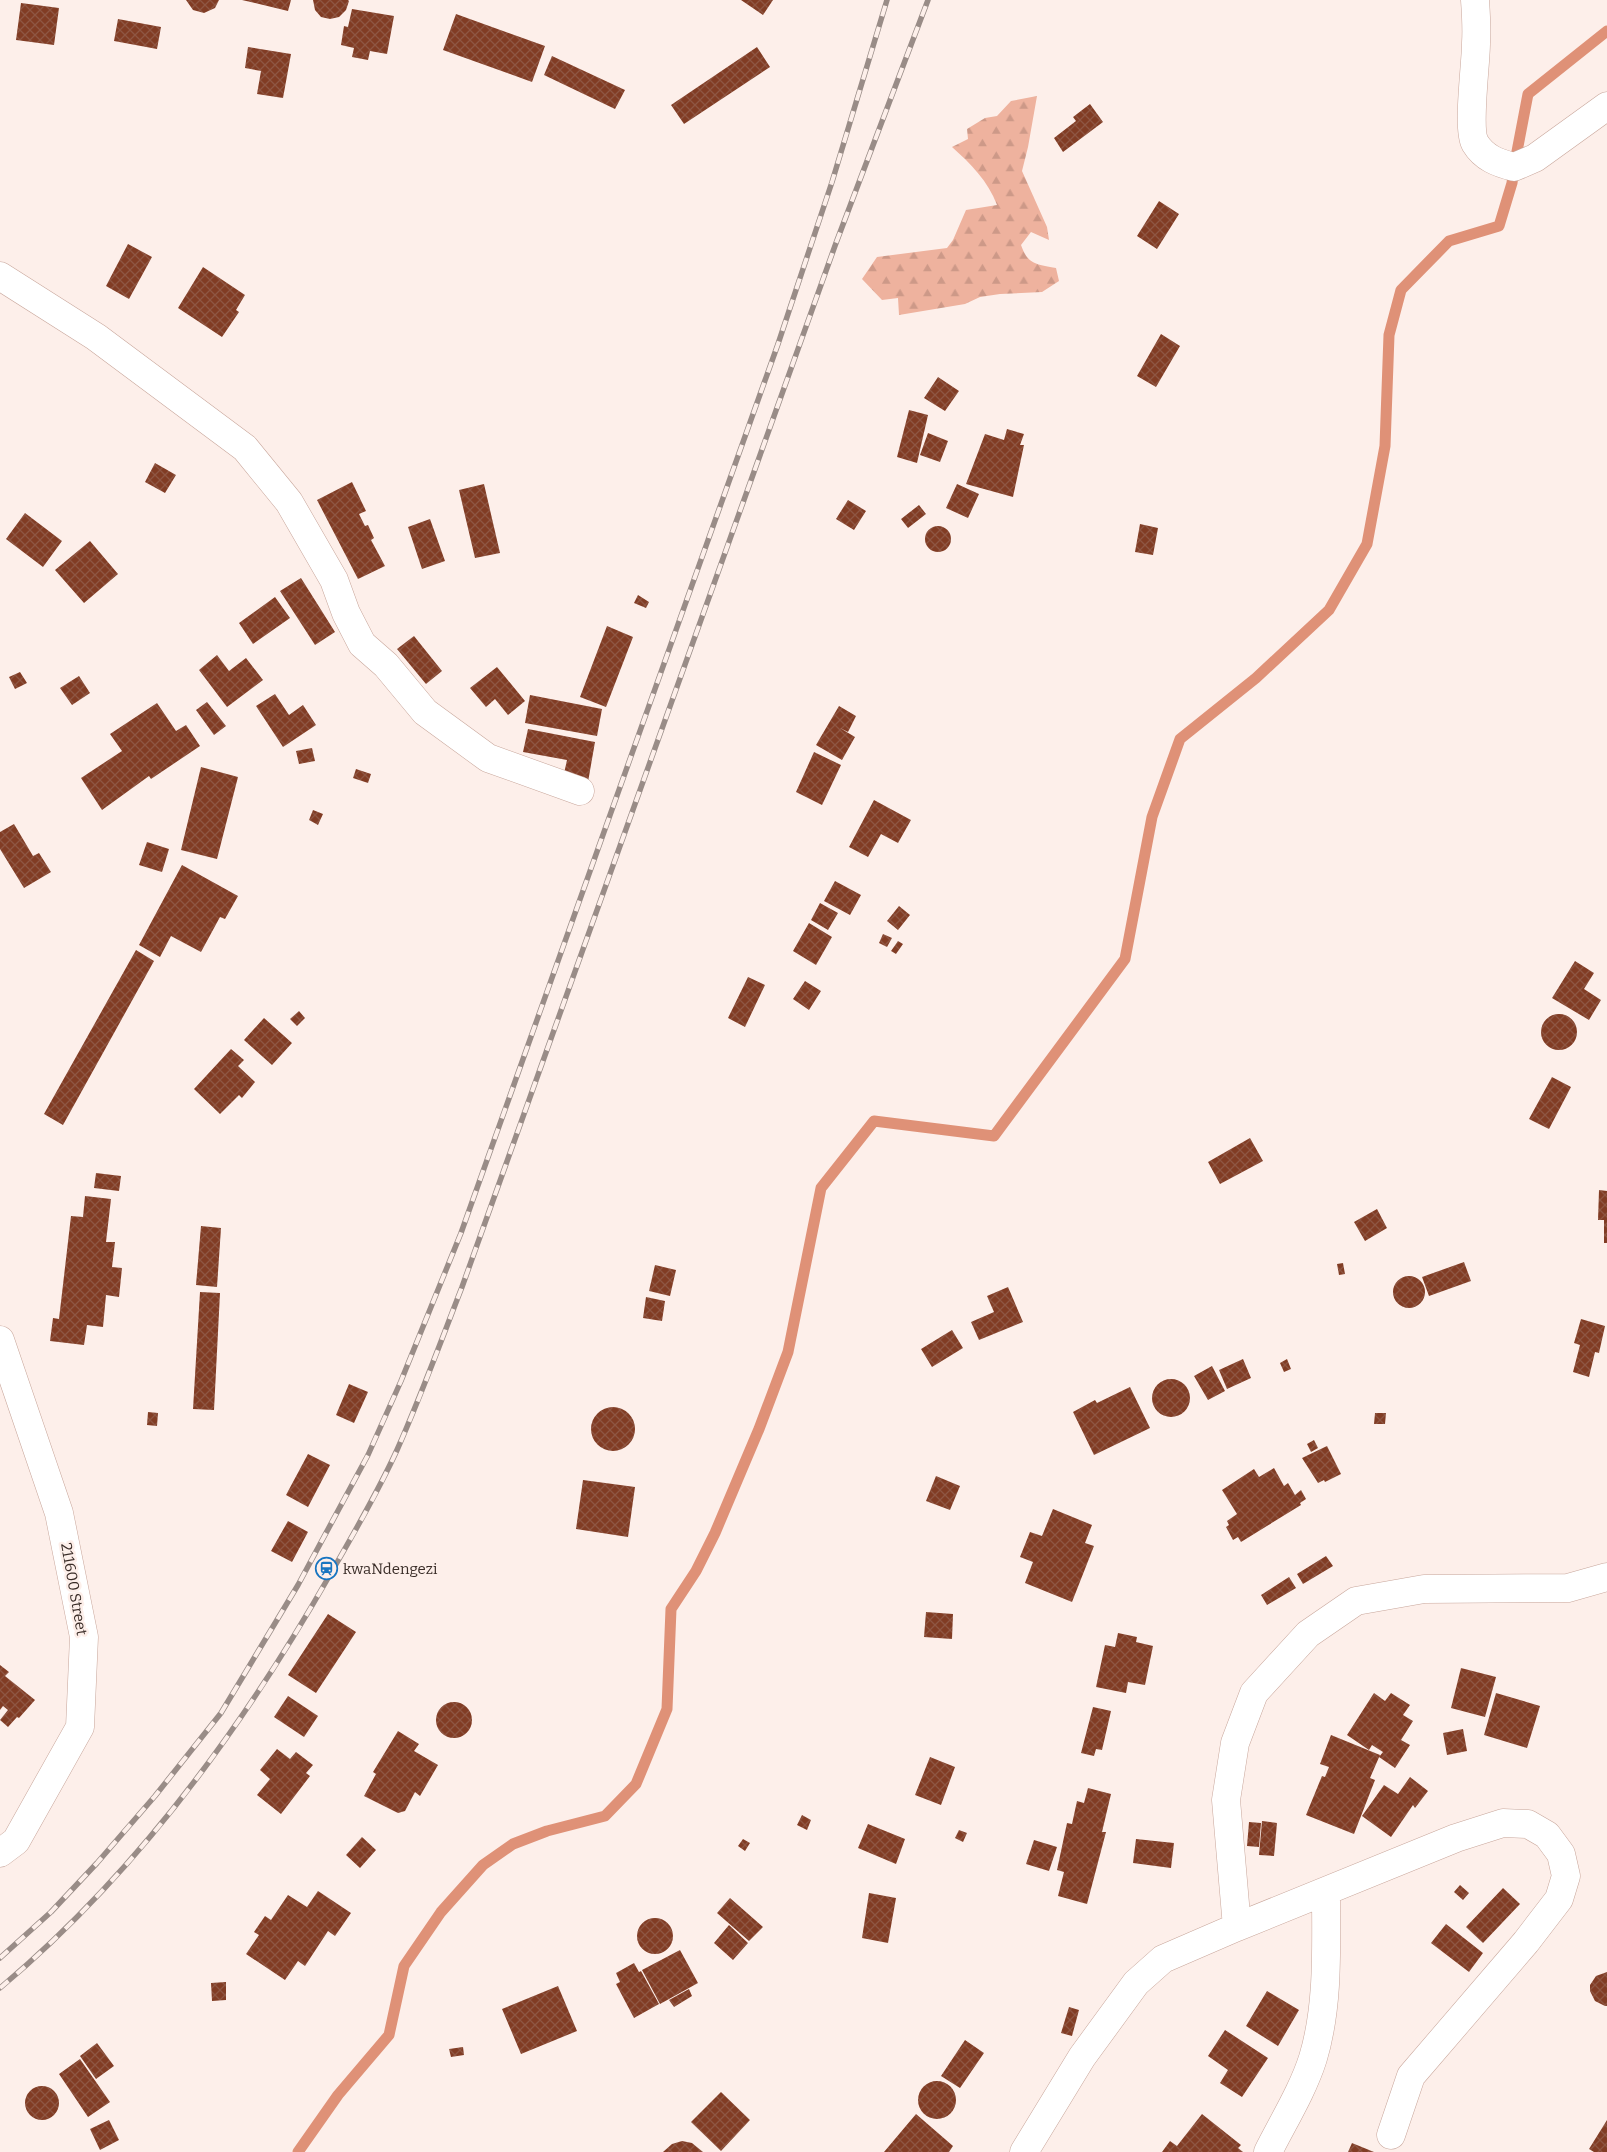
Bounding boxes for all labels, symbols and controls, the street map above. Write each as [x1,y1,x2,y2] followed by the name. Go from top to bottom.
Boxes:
[57,1541,91,1637] street label: 211600 Street
[315,1557,339,1581] station icon: kwaNdengezi
[343,1560,438,1578] place label: kwaNdengezi

